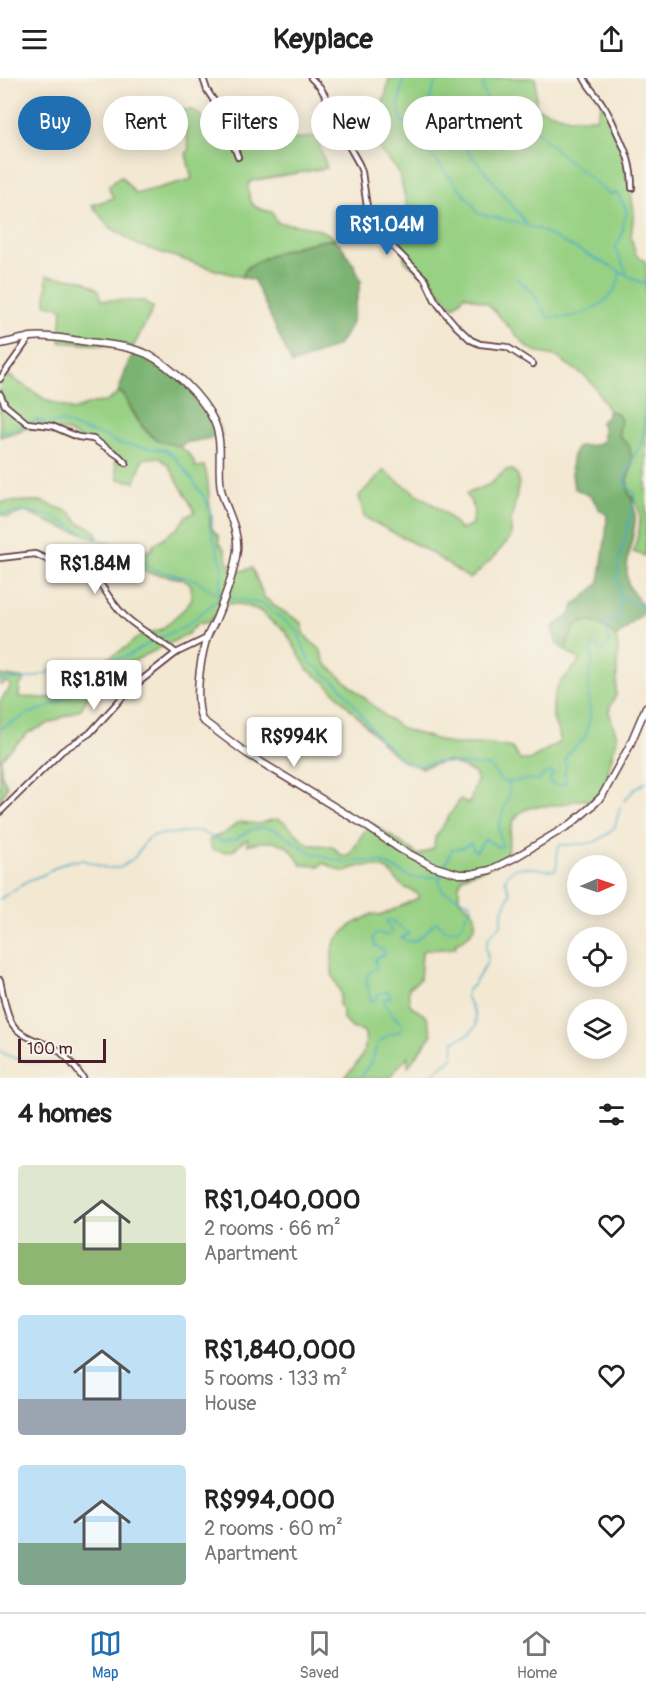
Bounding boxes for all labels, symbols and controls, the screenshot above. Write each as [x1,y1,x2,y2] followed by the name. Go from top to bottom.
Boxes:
[18,23,51,56] icon: menu
[273,23,373,56] text: Keyplace
[595,23,628,56] icon: share
[18,96,91,150] chip: Buy
[103,96,188,150] chip: Rent
[200,96,299,150] chip: Filters
[311,96,391,150] chip: New
[403,96,543,150] chip: Apartment
[332,205,442,256] pin: R$1.04M
[350,212,424,237] text: R$1.04M
[40,544,150,595] pin: R$1.84M
[60,551,130,576] text: R$1.84M
[39,660,149,711] pin: R$1.81M
[61,667,127,692] text: R$1.81M
[245,717,343,768] pin: R$994K
[261,724,327,749] text: R$994K
[567,855,627,915] north arrow
[567,855,627,1059] map controls
[567,927,627,987] button: locate
[567,999,627,1059] button: layers
[18,1036,106,1064] scale bar
[27,1039,73,1059] text: 100 m
[18,1098,112,1130] text: 4 homes
[595,1098,628,1131] icon: filters
[204,1184,360,1216] text: R$1,040,000
[66,1189,138,1261] icon: home
[595,1209,628,1242] icon: heart
[204,1216,341,1241] text: 2 rooms · 66 m²
[204,1241,297,1266] text: Apartment
[204,1334,356,1366] text: R$1,840,000
[66,1339,138,1411] icon: home
[595,1359,628,1392] icon: heart
[204,1366,347,1391] text: 5 rooms · 133 m²
[204,1391,256,1416] text: House
[204,1484,335,1516] text: R$994,000
[66,1489,138,1561] icon: home
[595,1509,628,1542] icon: heart
[204,1516,343,1541] text: 2 rooms · 60 m²
[204,1541,297,1566] text: Apartment
[89,1627,122,1683] tab: Map
[299,1627,339,1683] tab: Saved
[517,1627,557,1683] tab: Home

